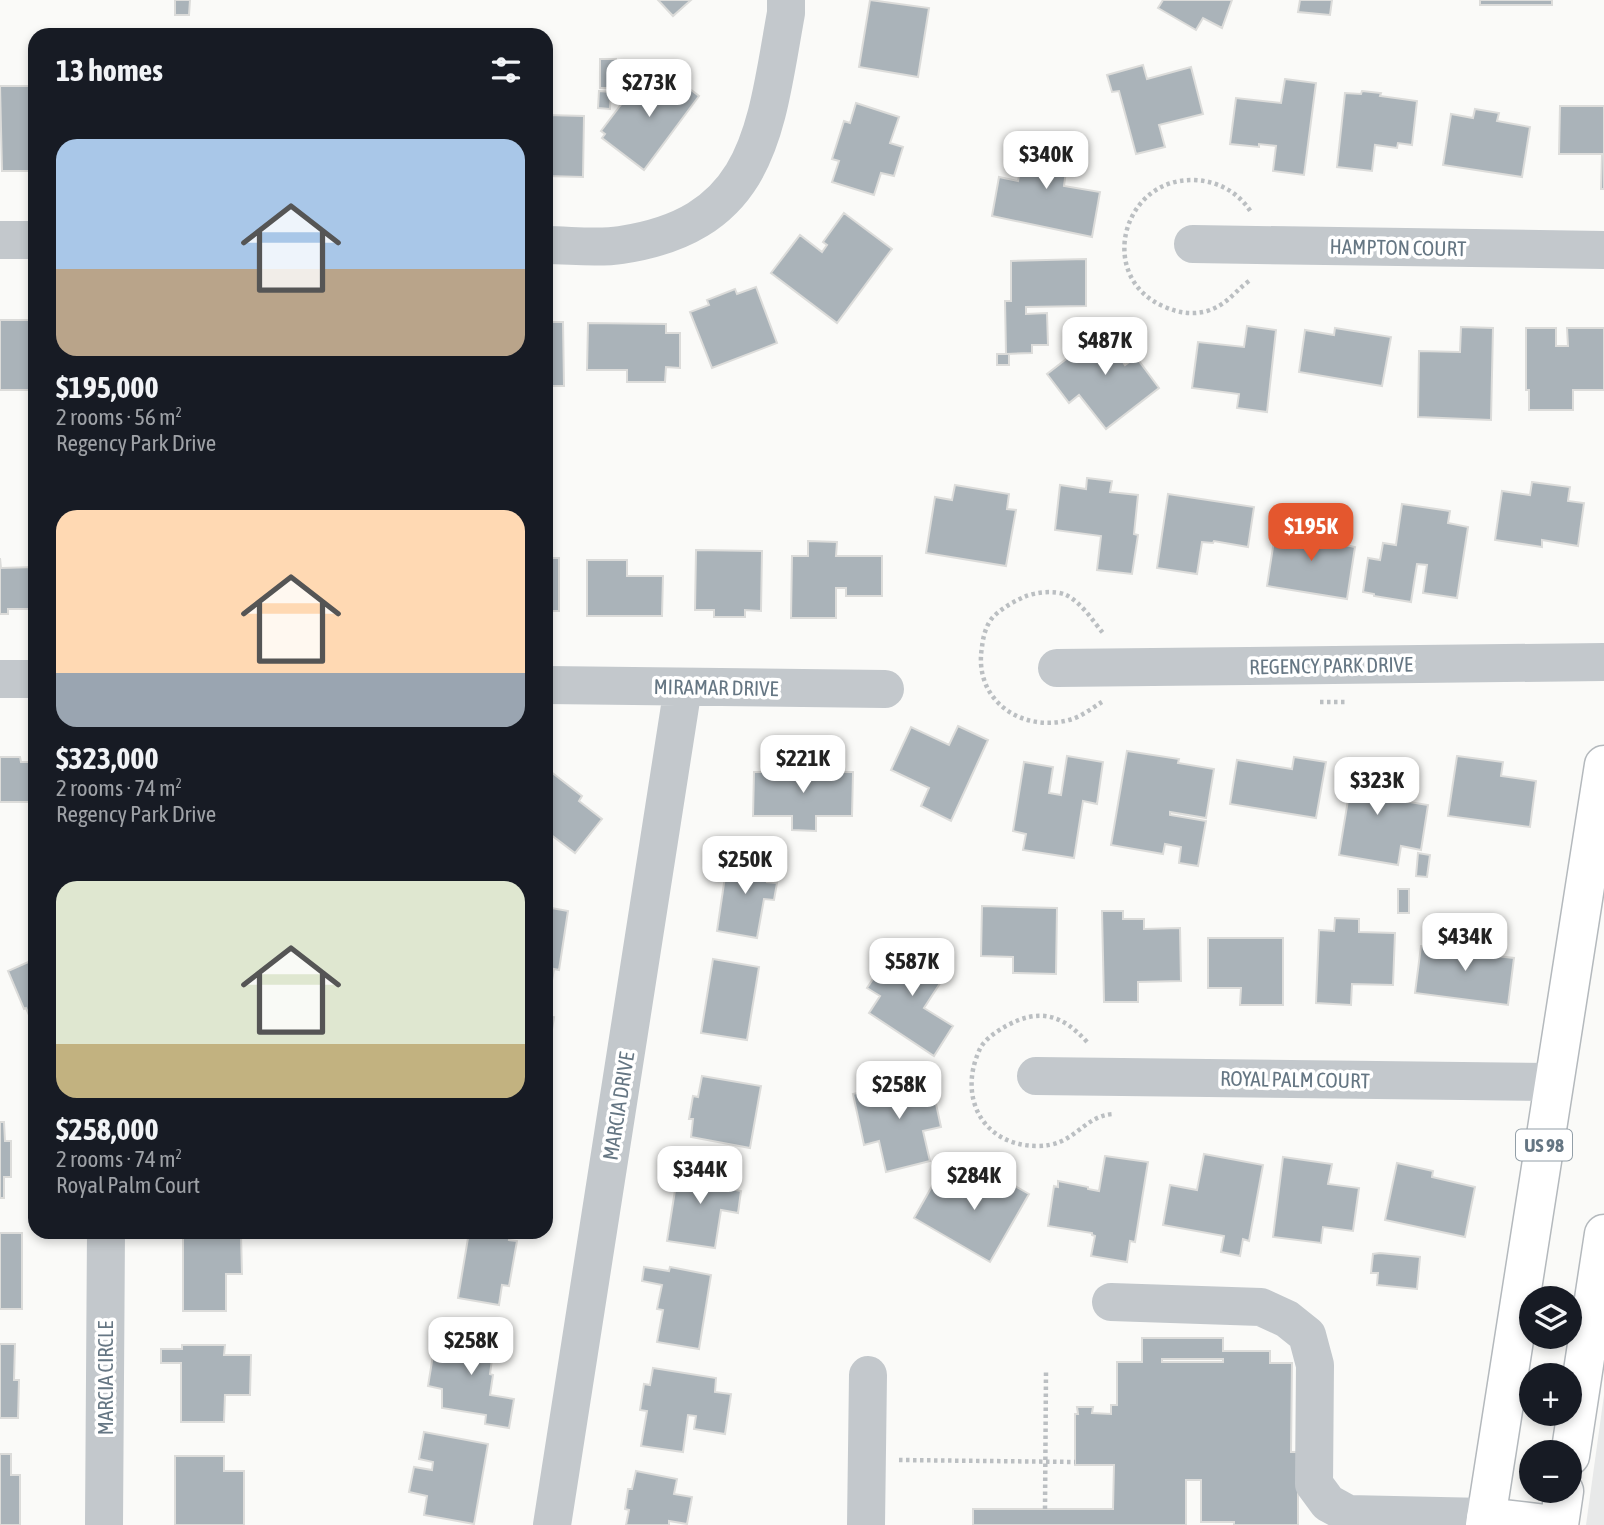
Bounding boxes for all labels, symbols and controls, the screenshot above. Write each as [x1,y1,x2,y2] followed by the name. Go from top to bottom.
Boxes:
[487,51,525,89] icon: filters
[56,53,163,87] text: 13 homes
[600,60,698,119] pin: $273K
[622,69,676,95] text: $273K
[997,132,1095,191] pin: $340K
[1019,141,1073,167] text: $340K
[228,185,354,311] icon: home
[1330,234,1466,260] street label: HAMPTON COURT
[1056,318,1154,377] pin: $487K
[1078,327,1132,353] text: $487K
[56,370,159,404] text: $195,000
[56,404,182,430] text: 2 rooms · 56 m²
[56,430,216,456] text: Regency Park Drive
[1262,504,1360,563] pin: $195K
[1284,513,1338,539] text: $195K
[228,556,354,682] icon: home
[1249,652,1413,678] street label: REGENCY PARK DRIVE
[653,674,779,700] street label: MIRAMAR DRIVE
[754,736,852,795] pin: $221K
[56,741,159,775] text: $323,000
[776,745,830,771] text: $221K
[1328,758,1426,817] pin: $323K
[1350,767,1404,793] text: $323K
[56,775,182,801] text: 2 rooms · 74 m²
[56,801,216,827] text: Regency Park Drive
[696,836,794,896] pin: $250K
[718,846,772,872] text: $250K
[1416,914,1514,973] pin: $434K
[1438,923,1492,949] text: $434K
[228,927,354,1053] icon: home
[863,939,961,998] pin: $587K
[885,948,939,974] text: $587K
[598,1050,638,1162] street label: MARCIA DRIVE
[850,1062,948,1121] pin: $258K
[1220,1066,1370,1092] street label: ROYAL PALM COURT
[872,1071,926,1097] text: $258K
[56,1112,159,1146] text: $258,000
[1516,1130,1572,1161] road number: US 98
[56,1146,182,1172] text: 2 rooms · 74 m²
[651,1146,749,1206] pin: $344K
[925,1152,1023,1212] pin: $284K
[673,1156,727,1182] text: $344K
[947,1162,1001,1188] text: $284K
[56,1172,200,1198] text: Royal Palm Court
[1519,1286,1582,1503] map controls
[1519,1286,1582,1349] button: layers
[422,1318,520,1377] pin: $258K
[93,1321,117,1435] street label: MARCIA CIRCLE
[444,1327,498,1353] text: $258K
[1519,1363,1582,1426] button: +
[1519,1440,1582,1503] button: −

